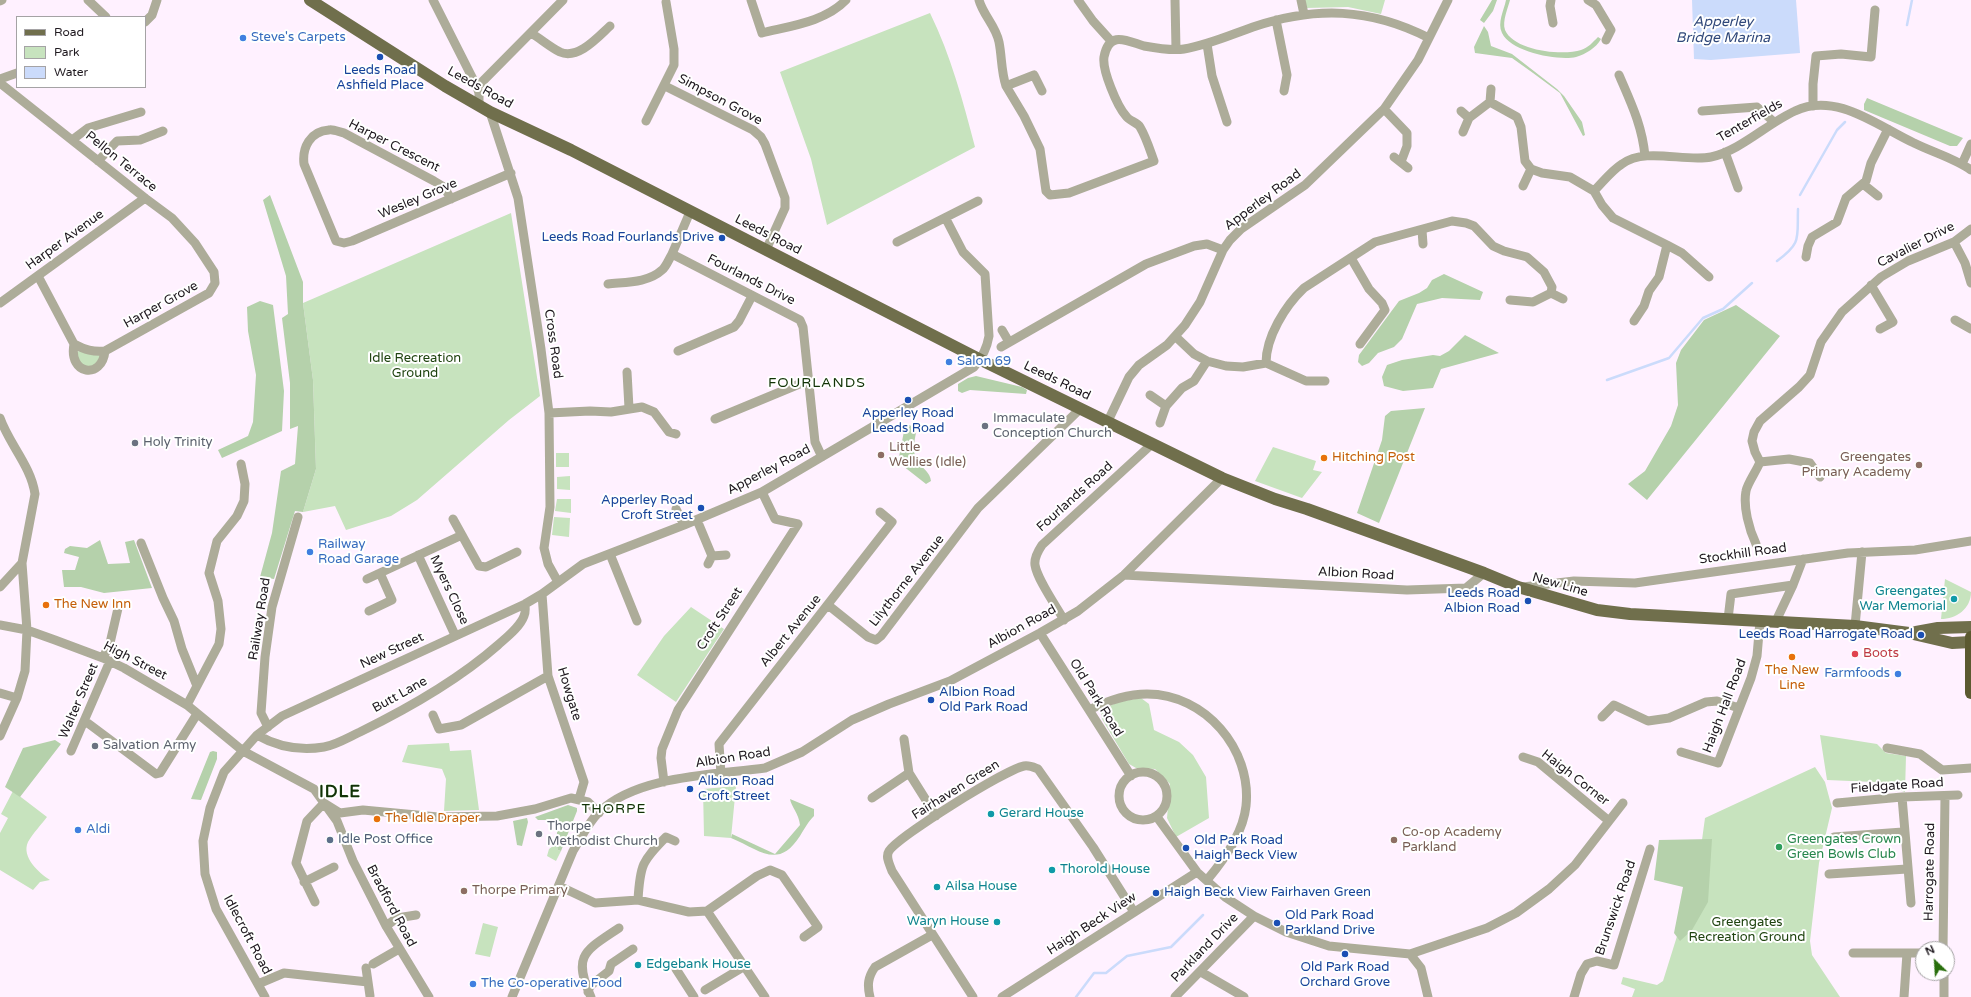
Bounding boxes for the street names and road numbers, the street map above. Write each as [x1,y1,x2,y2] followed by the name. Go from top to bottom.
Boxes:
[444,64,516,112] street label: Leeds Road
[675,71,765,129] street label: Simpson Grove
[1715,96,1785,146] street label: Tenterfields
[346,116,442,176] street label: Harper Crescent
[82,128,160,196] street label: Pellon Terrace
[1222,166,1304,234] street label: Apperley Road
[376,175,460,223] street label: Wesley Grove
[23,206,107,274] street label: Harper Avenue
[732,212,804,258] street label: Leeds Road
[1875,219,1957,271] street label: Cavalier Drive
[704,251,798,309] street label: Fourlands Drive
[121,278,201,332] street label: Harper Grove
[540,308,566,380] street label: Cross Road
[1021,358,1093,404] street label: Leeds Road
[725,442,813,498] street label: Apperley Road
[1034,459,1116,535] street label: Fourlands Road
[866,532,948,630] street label: Lilythorne Avenue
[1698,540,1788,568] street label: Stockhill Road
[426,553,472,627] street label: Myers Close
[1318,564,1394,584] street label: Albion Road
[1530,570,1590,600] street label: New Line
[246,577,274,661] street label: Railway Road
[694,585,746,653] street label: Croft Street
[757,592,825,670] street label: Albert Avenue
[985,602,1059,652] street label: Albion Road
[358,629,426,673] street label: New Street
[100,638,170,684] street label: High Street
[1066,656,1126,740] street label: Old Park Road
[1700,657,1750,755] street label: Haigh Hall Road
[56,661,102,741] street label: Walter Street
[553,665,585,723] street label: Howgate
[370,674,430,716] street label: Butt Lane
[694,744,772,772] street label: Albion Road
[1538,747,1612,809] street label: Haigh Corner
[909,757,1003,823] street label: Fairhaven Green
[1850,775,1944,797] street label: Fieldgate Road
[1921,823,1939,921] street label: Harrogate Road
[1592,858,1640,958] street label: Brunswick Road
[363,862,419,950] street label: Bradford Road
[1044,889,1140,959] street label: Haigh Beck View
[220,893,274,977] street label: Idlecroft Road
[1168,910,1242,986] street label: Parkland Drive

